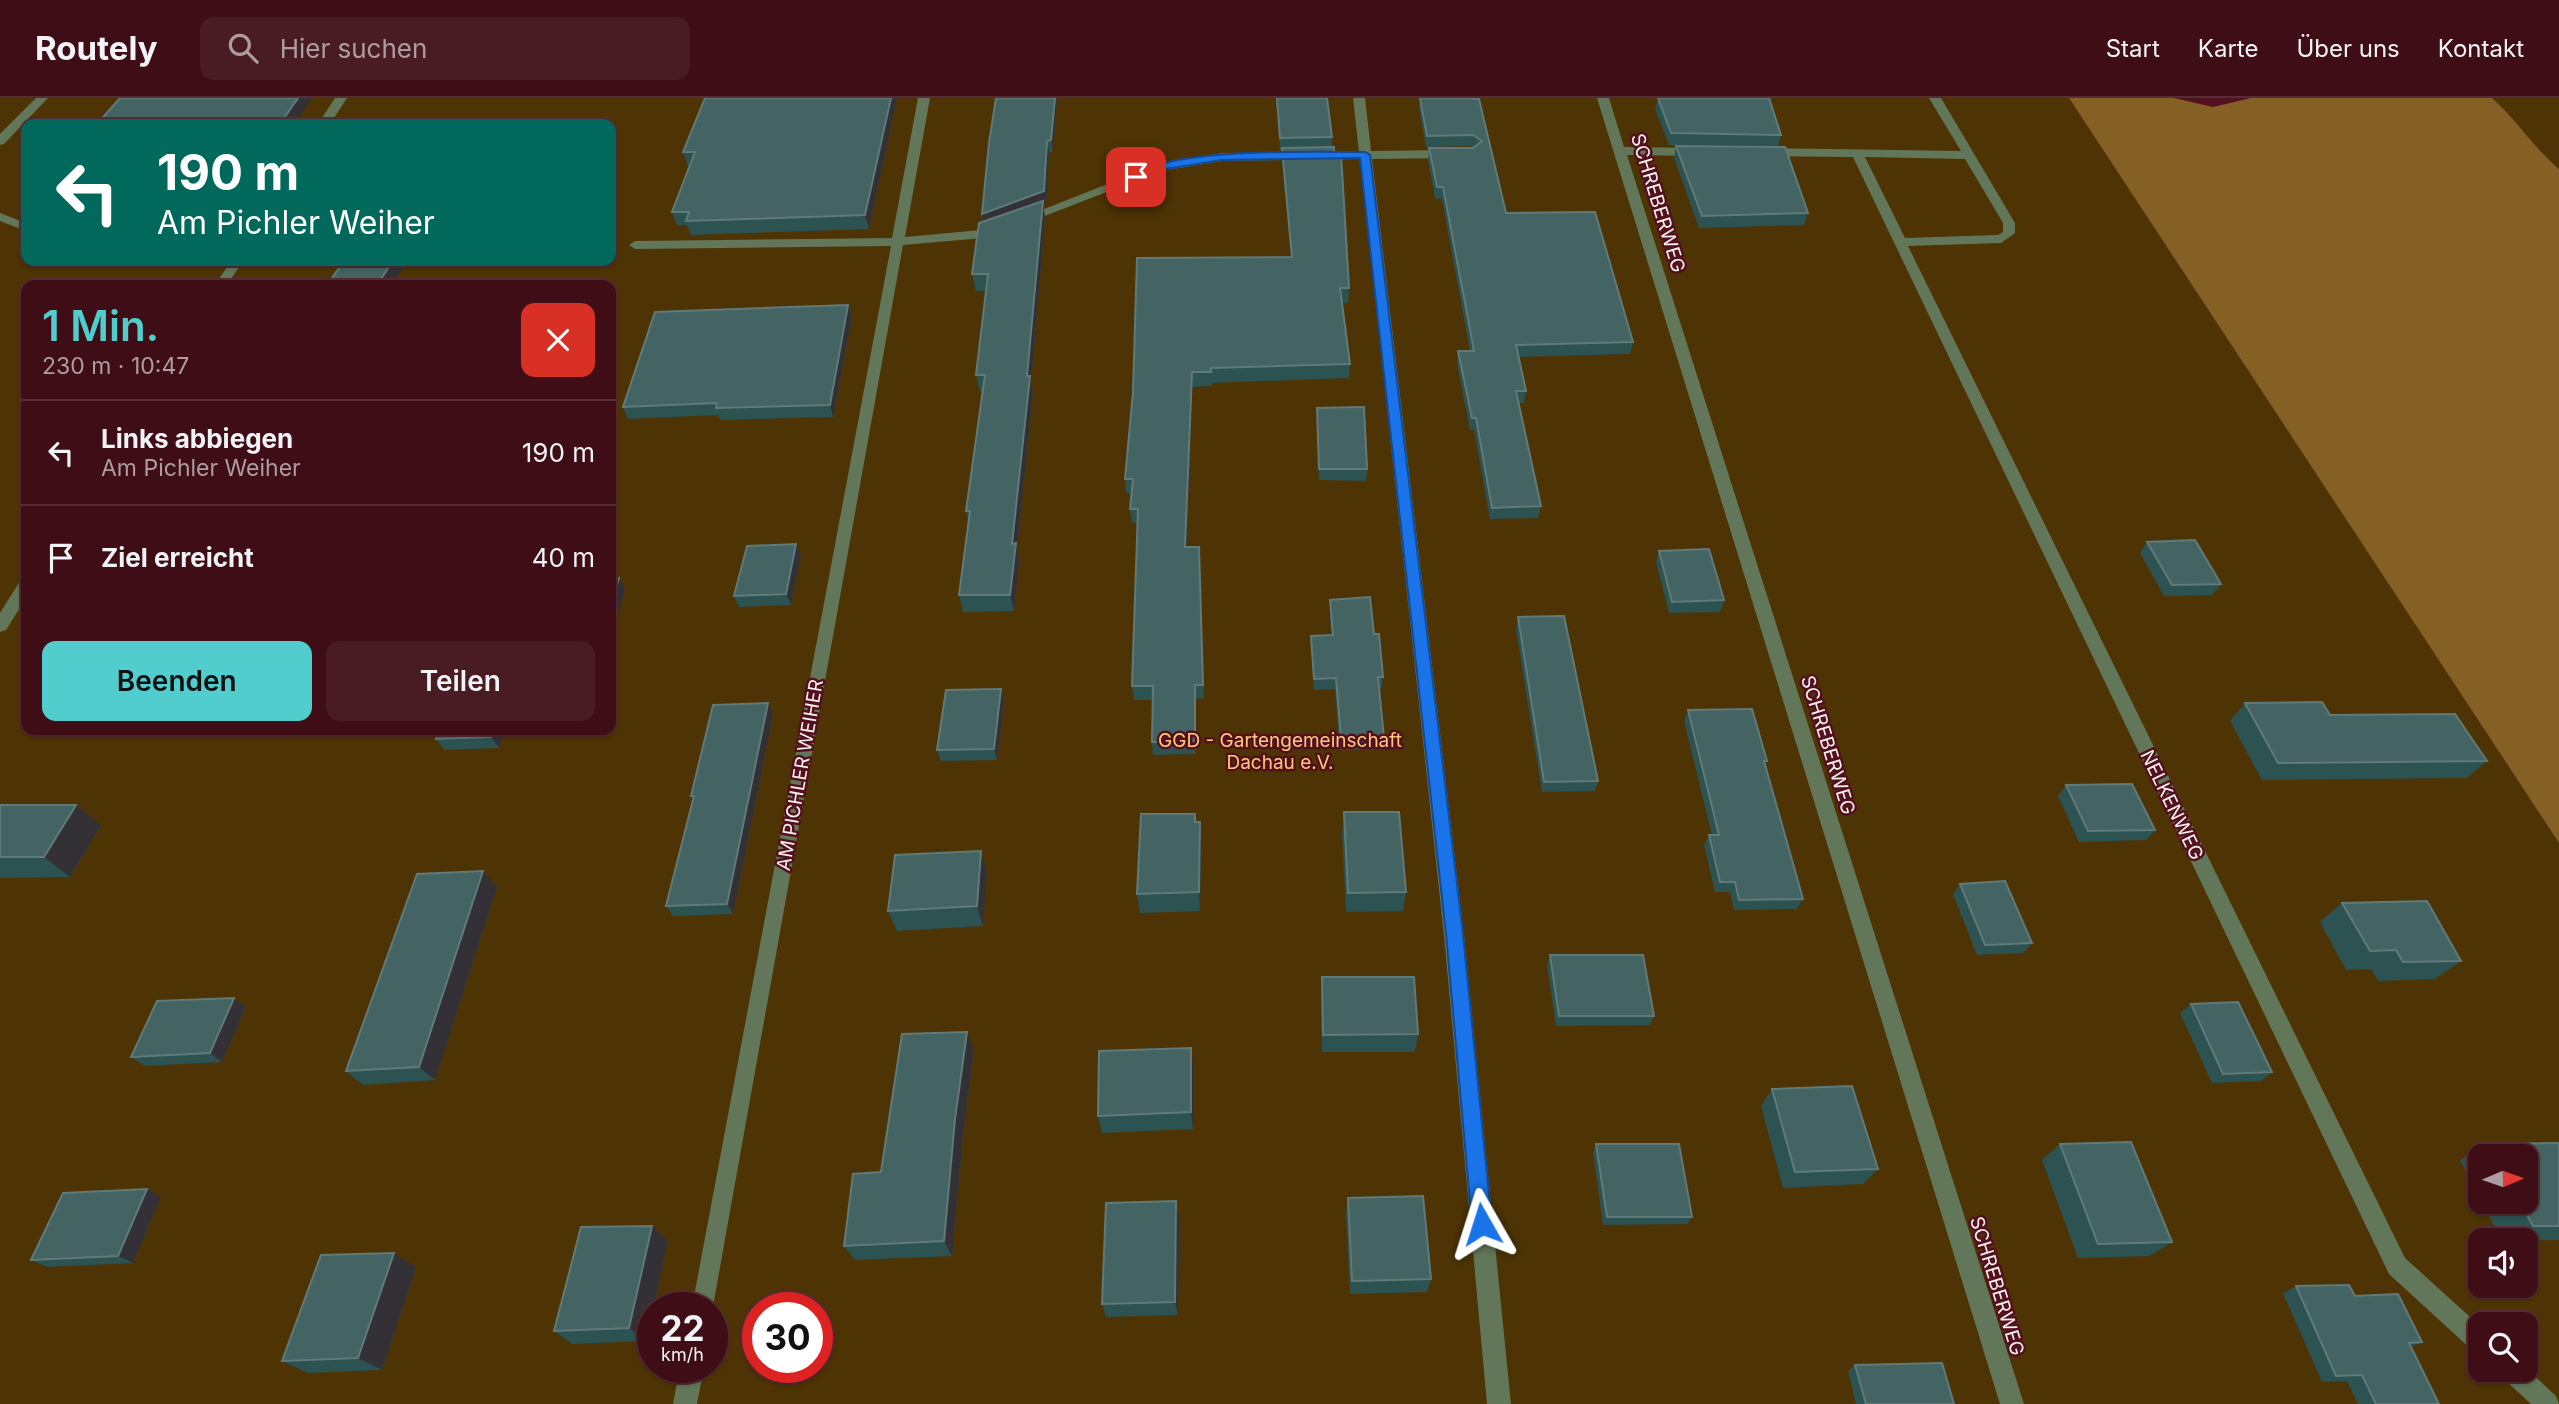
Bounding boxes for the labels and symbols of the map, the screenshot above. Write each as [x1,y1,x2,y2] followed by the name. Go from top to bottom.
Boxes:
[1626,131,1690,275] street label: SCHREBERWEG
[1106,147,1166,207] pin
[1796,673,1860,817] street label: SCHREBERWEG
[772,678,828,872] street label: AM PICHLER WEIHER
[1158,729,1402,774] park label: GGD - Gartengemeinschaft Dachau e.V.
[2136,746,2208,864] street label: NELKENWEG
[2468,1144,2538,1214] north arrow
[1445,1187,1519,1261] position arrow
[1965,1214,2029,1358] street label: SCHREBERWEG
[742,1292,833,1383] speed limit sign: 30

